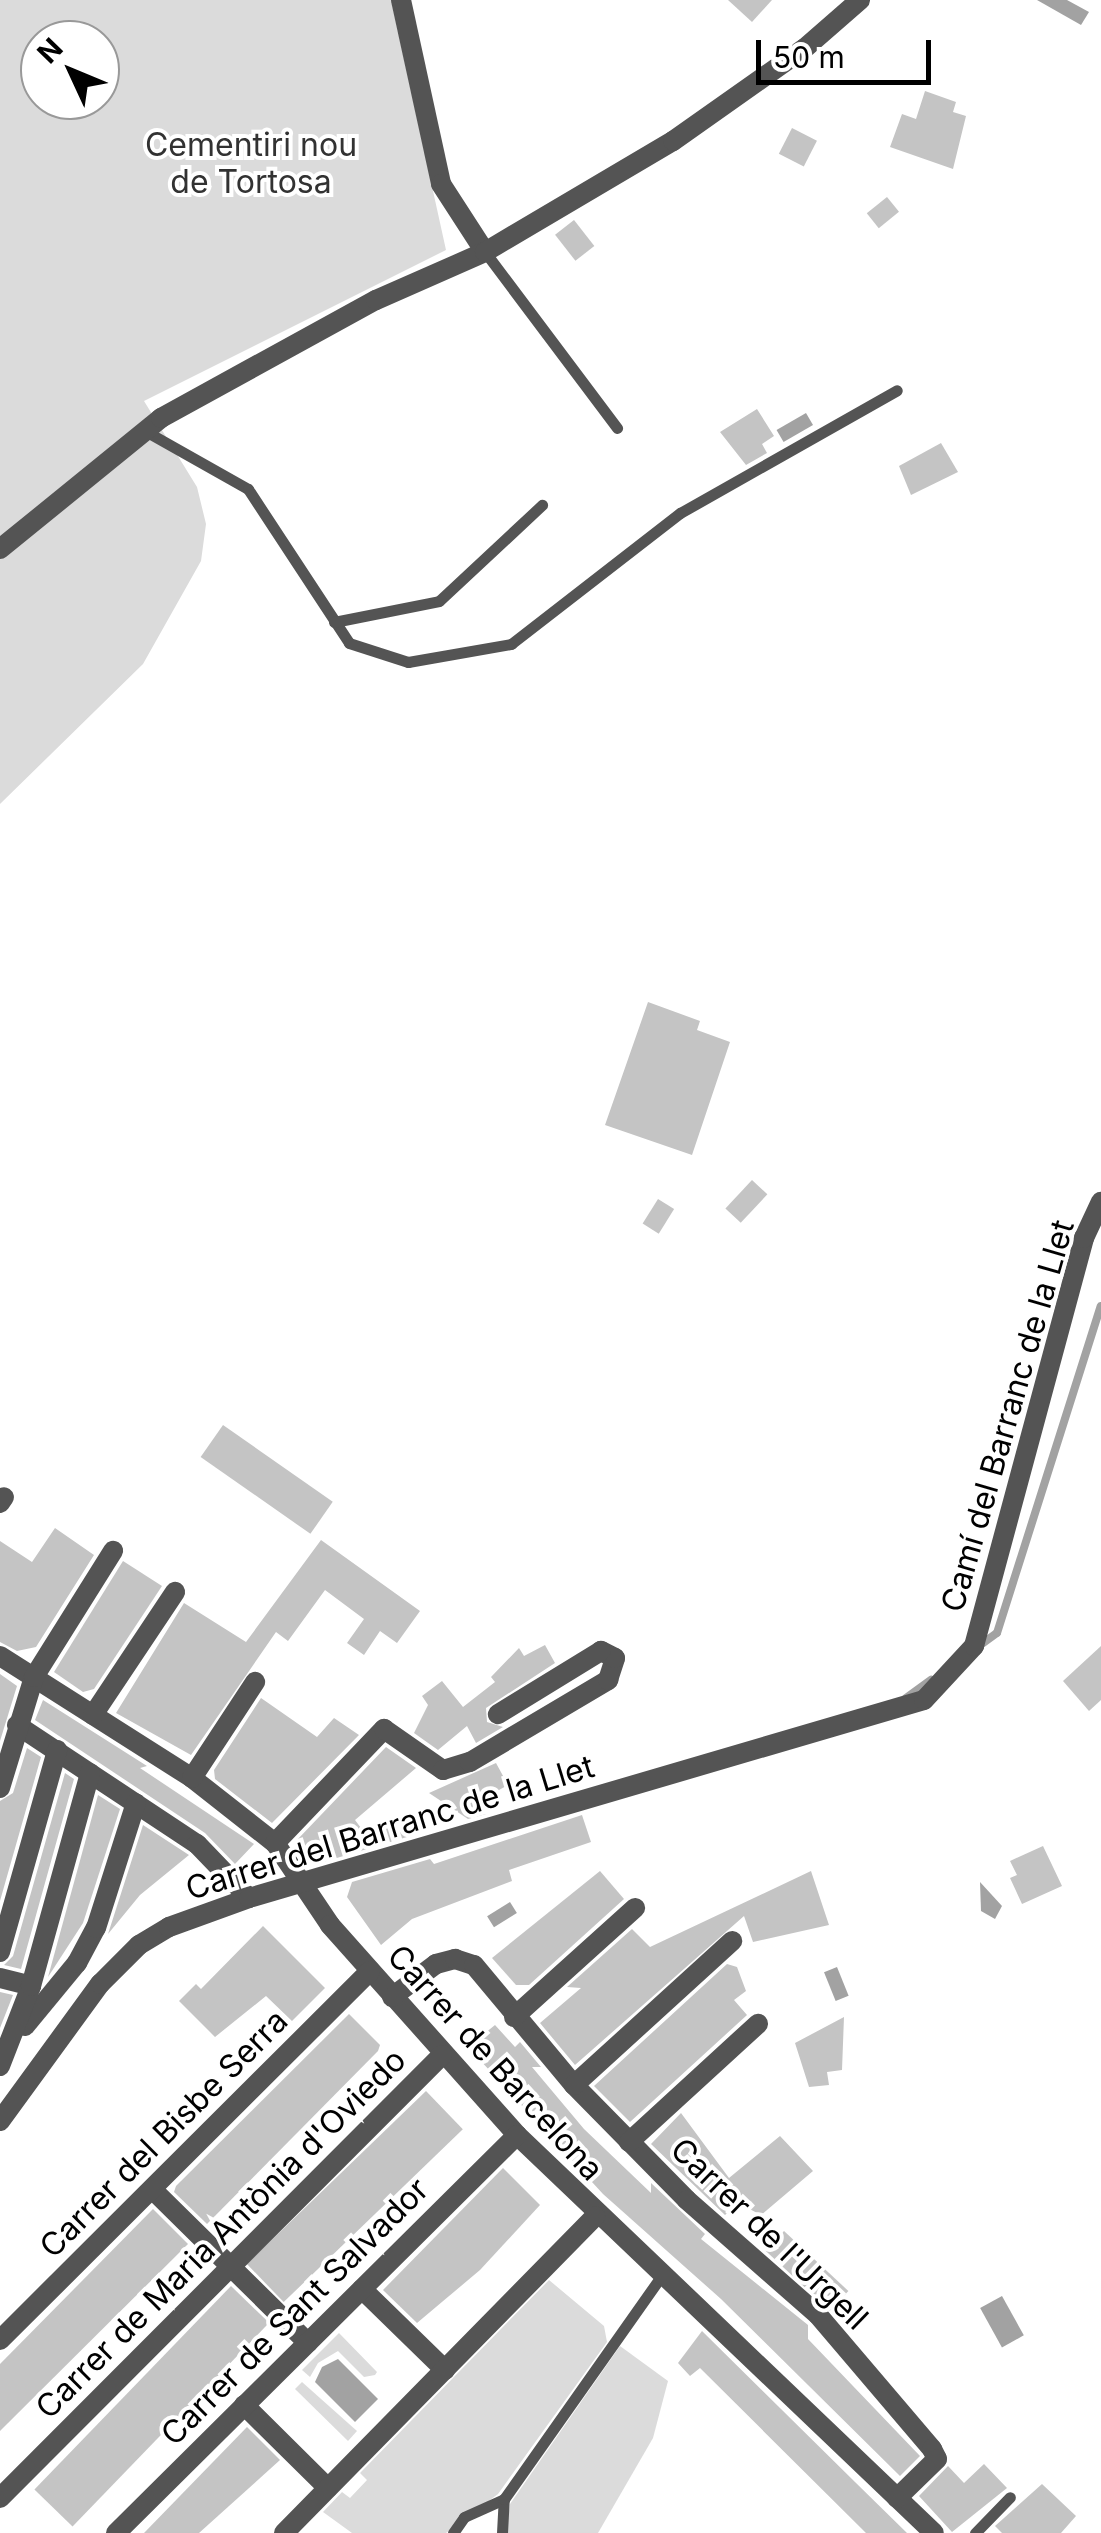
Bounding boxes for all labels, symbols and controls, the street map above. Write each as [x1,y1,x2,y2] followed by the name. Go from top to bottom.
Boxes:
[20,20,120,120] north arrow
[761,20,936,82] scale bar
[30,31,70,70] text: N
[773,39,845,75] text: 50 m
[145,127,357,202] park label: Cementiri nou de Tortosa
[934,1216,1082,1616] street label: Camí del Barranc de la Llet
[181,1748,599,1908] street label: Carrer del Barranc de la Llet
[379,1937,611,2189] street label: Carrer de Barcelona
[32,2002,296,2266] street label: Carrer del Bisbe Serra
[28,2041,414,2427] street label: Carrer de Maria Antònia d'Oviedo
[663,2130,875,2338] street label: Carrer de l'Urgell
[153,2170,437,2454] street label: Carrer de Sant Salvador

